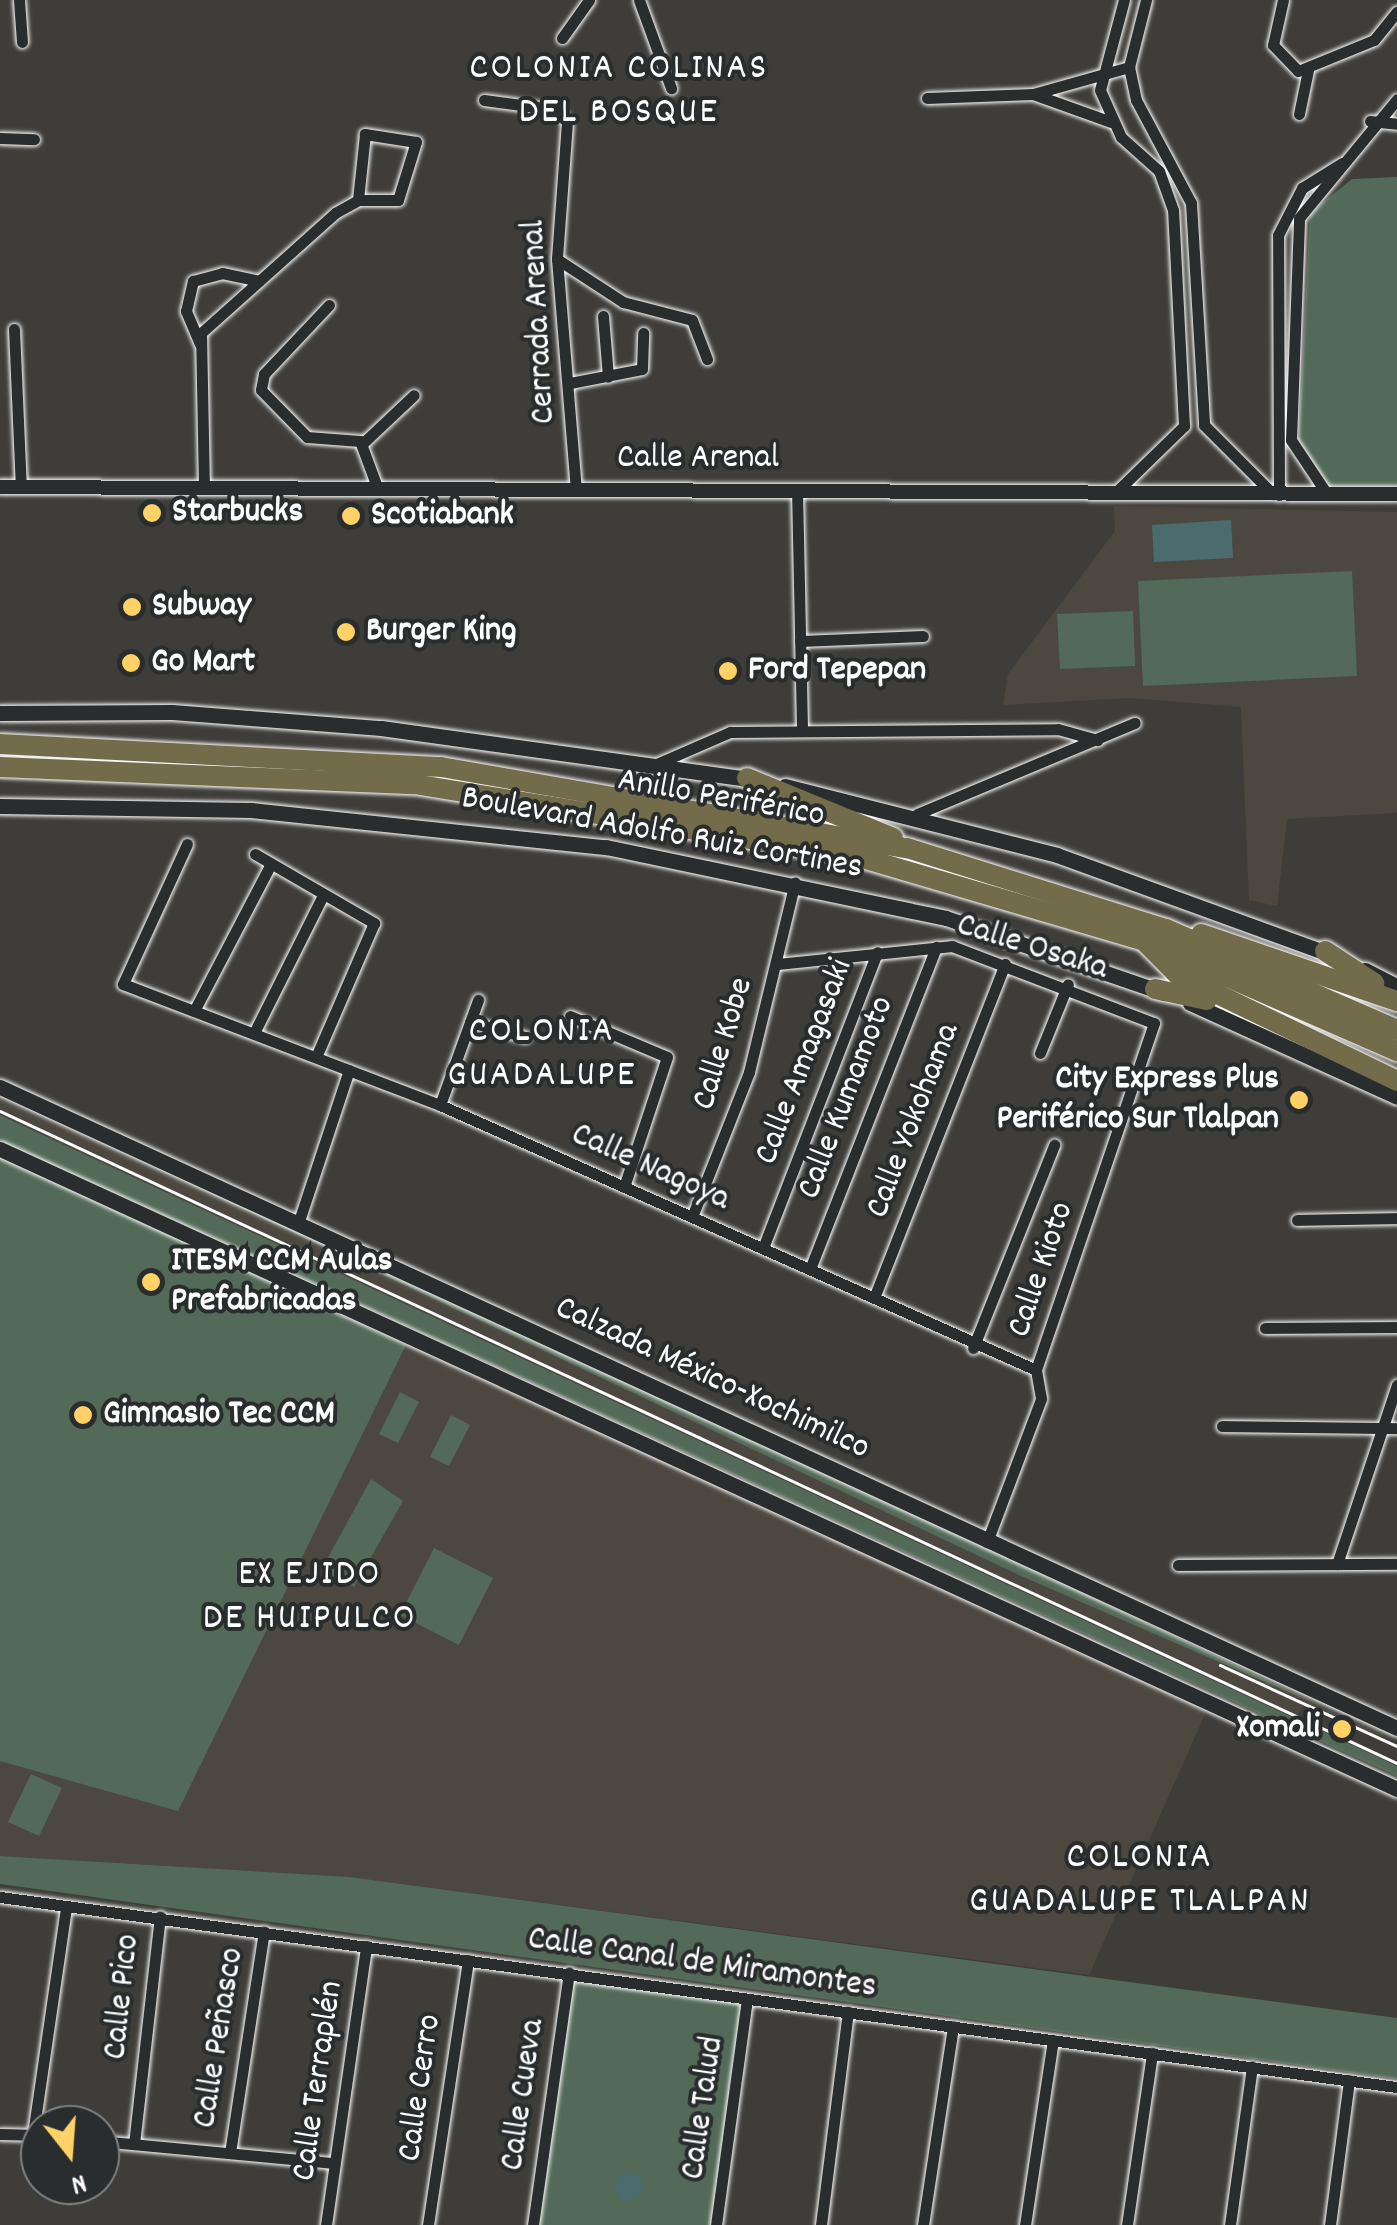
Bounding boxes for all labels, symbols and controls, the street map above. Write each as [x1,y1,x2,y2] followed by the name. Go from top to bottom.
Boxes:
[469,47,769,136] district label: COLONIA COLINAS DEL BOSQUE
[514,219,566,425] street label: Cerrada Arenal
[617,438,779,480] street label: Calle Arenal
[172,492,303,534] place label: Starbucks
[371,495,514,537] place label: Scotiabank
[141,502,163,524] marker: Starbucks
[340,505,362,527] marker: Scotiabank
[152,586,251,628] place label: Subway
[121,596,143,618] marker: Subway
[366,611,516,653] place label: Burger King
[335,621,357,643] marker: Burger King
[151,642,255,684] place label: Go Mart
[748,650,926,692] place label: Ford Tepepan
[120,652,142,674] marker: Go Mart
[717,660,739,682] marker: Ford Tepepan
[614,760,828,838] street label: Anillo Periférico
[458,778,866,890] street label: Boulevard Adolfo Ruiz Cortines
[951,905,1113,991] street label: Calle Osaka
[747,953,863,1171] street label: Calle Amagasaki
[684,973,764,1115] street label: Calle Kobe
[789,991,905,1205] street label: Calle Kumamoto
[447,1010,637,1100] district label: COLONIA GUADALUPE
[858,1018,970,1224] street label: Calle Yokohama
[997,1059,1279,1141] place label: City Express Plus Periférico Sur Tlalpan
[1288,1089,1310,1111] marker: City Express Plus Periférico Sur Tlalpan
[564,1114,736,1222] street label: Calle Nagoya
[999,1197,1085,1343] street label: Calle Kioto
[171,1241,392,1323] place label: ITESM CCM Aulas Prefabricadas
[140,1271,162,1293] marker: ITESM CCM Aulas Prefabricadas
[548,1288,876,1470] street label: Calzada México-Xochimilco
[103,1394,335,1436] place label: Gimnasio Tec CCM
[72,1404,94,1426] marker: Gimnasio Tec CCM
[203,1553,417,1642] district label: EX EJIDO DE HUIPULCO
[1237,1708,1320,1750] place label: Xomali
[1329,1716,1355,1742] marker: Xomali
[969,1836,1311,1926] district label: COLONIA GUADALUPE TLALPAN
[525,1919,879,2009] street label: Calle Canal de Miramontes
[96,1932,150,2062] street label: Calle Pico
[185,1945,255,2131] street label: Calle Peñasco
[284,1978,354,2184] street label: Calle Terraplén
[390,2012,452,2164] street label: Calle Cerro
[493,2017,555,2173] street label: Calle Cueva
[673,2034,735,2182] street label: Calle Talud
[20,2105,120,2205] north arrow
[66,2161,91,2203] text: N

